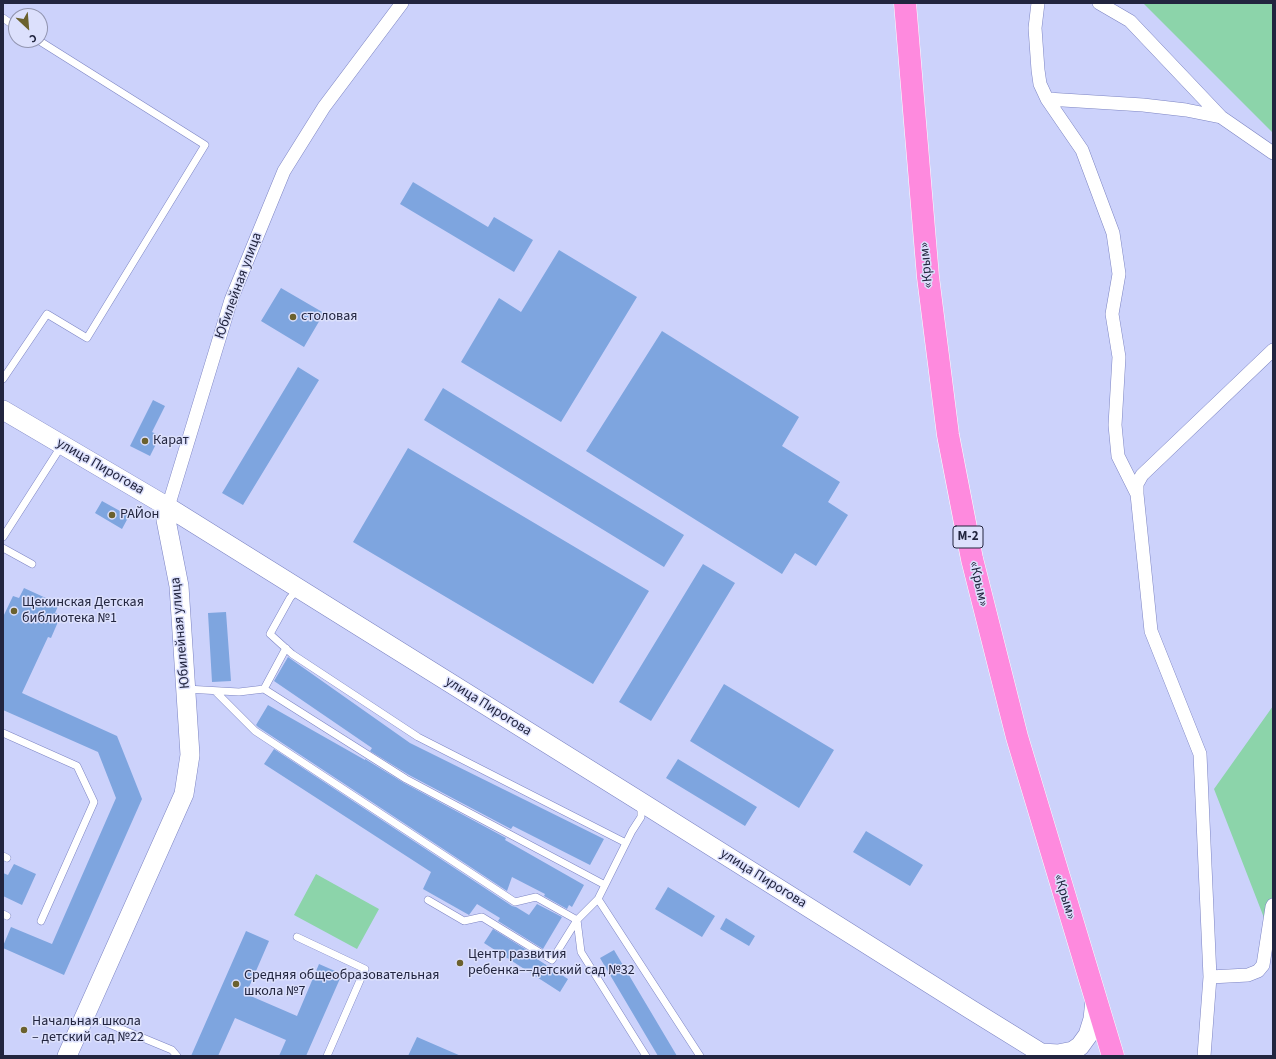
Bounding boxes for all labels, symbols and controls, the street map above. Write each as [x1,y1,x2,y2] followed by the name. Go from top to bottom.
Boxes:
[8,8,48,48] north arrow
[27,30,39,46] text: С
[212,230,266,342] street label: Юбилейная улица
[917,241,937,289] street label: «Крым»
[301,309,357,325] place label: столовая
[288,312,298,322] marker: столовая
[153,433,189,449] place label: Карат
[53,435,147,499] street label: улица Пирогова
[140,436,150,446] marker: Карат
[120,507,159,523] place label: РАЙон
[107,510,117,520] marker: РАЙон
[953,526,983,548] road number: М-2
[965,560,991,608] street label: «Крым»
[168,576,194,690] street label: Юбилейная улица
[22,595,144,628] place label: Щекинская Детская библиотека №1
[9,606,19,616] marker: Щекинская Детская библиотека №1
[442,674,534,740] street label: улица Пирогова
[717,846,809,912] street label: улица Пирогова
[1049,872,1079,922] street label: «Крым»
[468,947,635,980] place label: Центр развития ребенка––детский сад №32
[455,958,465,968] marker: Центр развития ребенка––детский сад №32
[244,968,439,1000] place label: Средняя общеобразовательная школа №7
[231,979,241,989] marker: Средняя общеобразовательная школа №7
[32,1014,144,1046] place label: Начальная школа – детский сад №22
[19,1025,29,1035] marker: Начальная школа – детский сад №22

